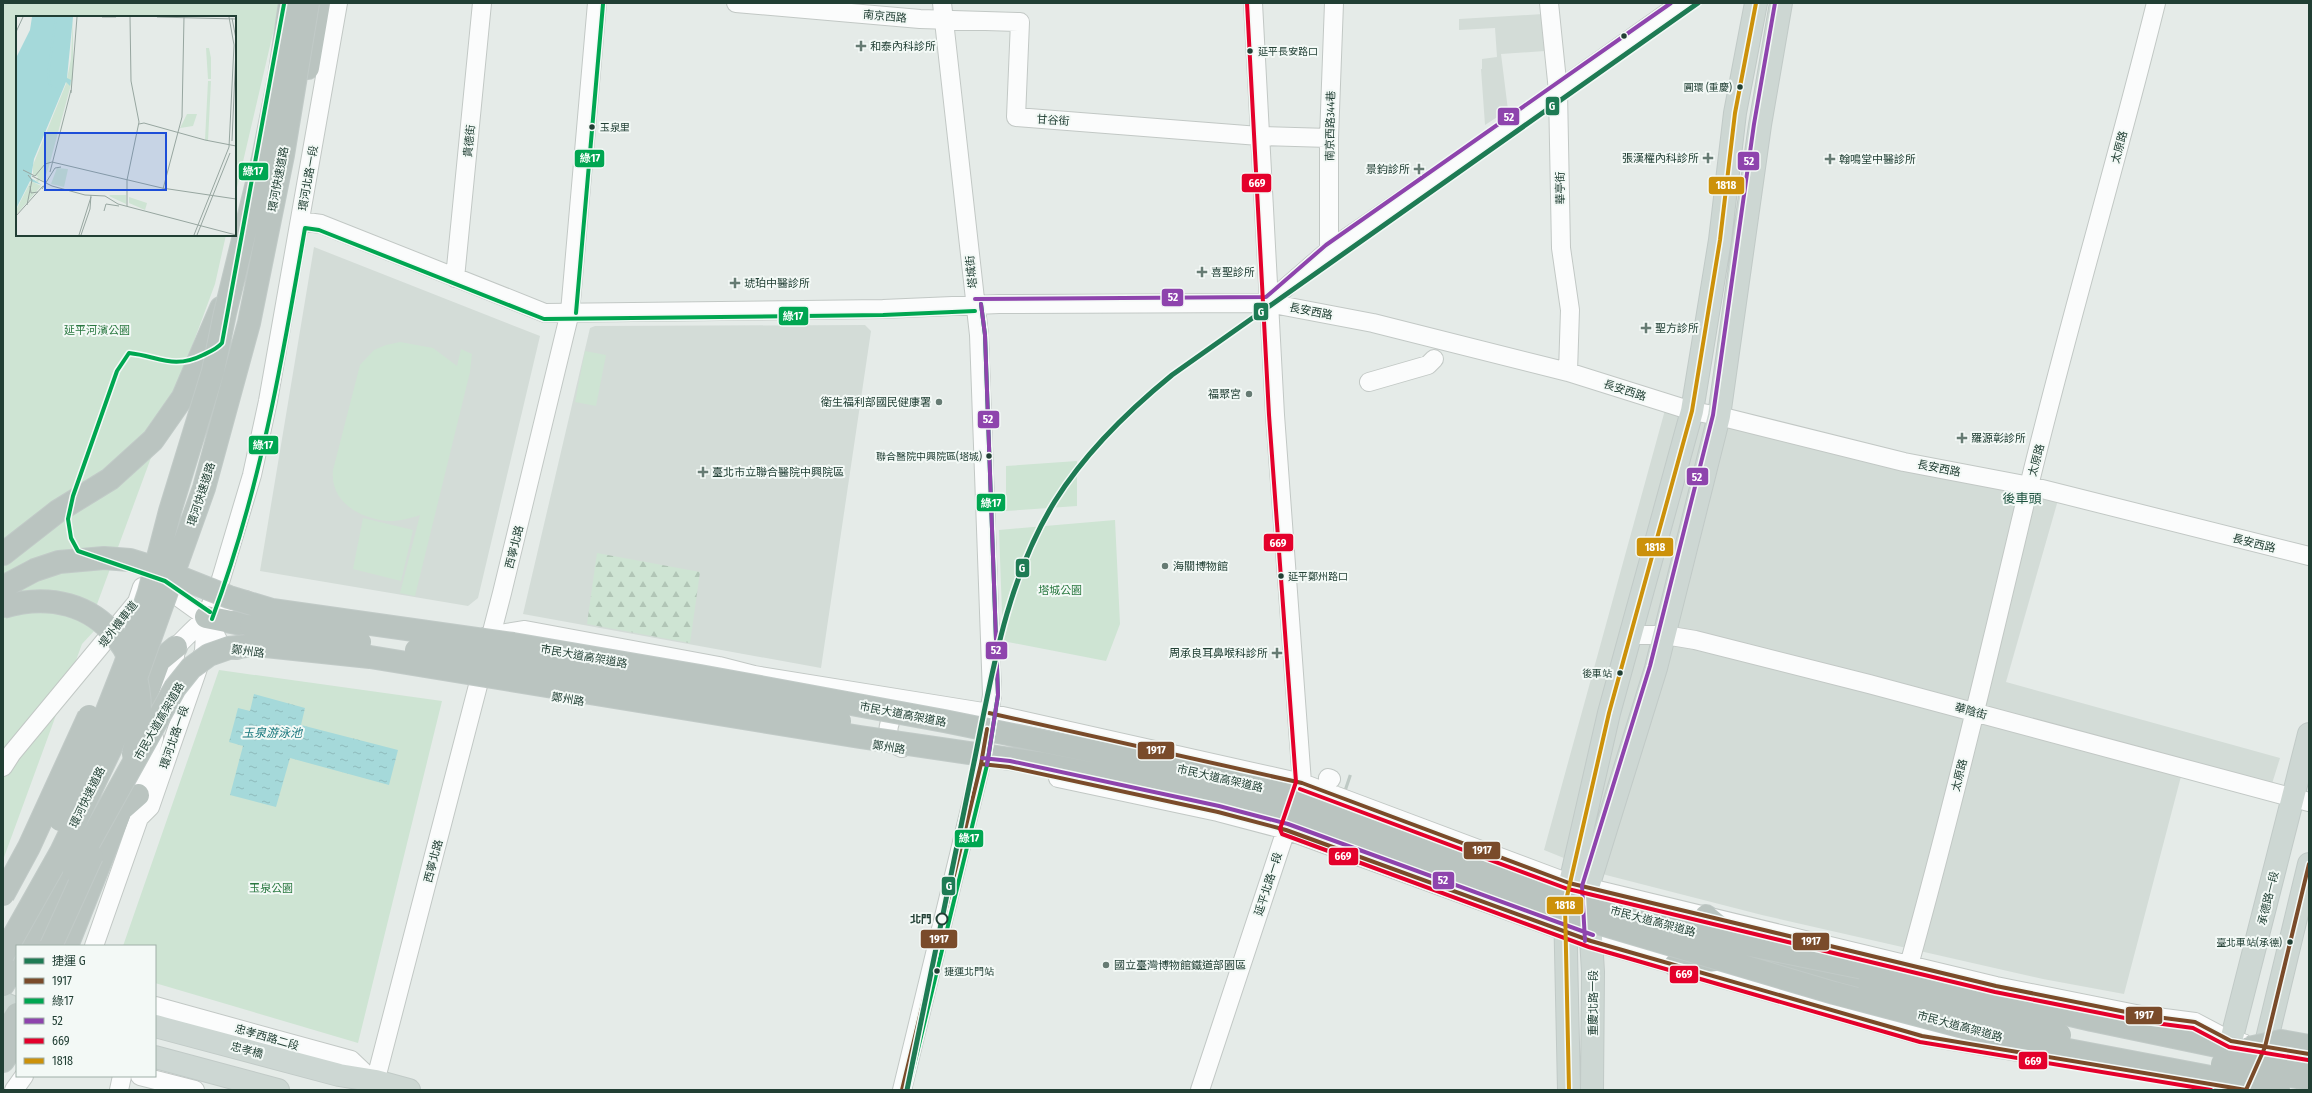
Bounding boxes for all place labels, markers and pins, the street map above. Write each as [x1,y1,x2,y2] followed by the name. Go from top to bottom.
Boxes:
[1619,31,1629,41] unlabelled marker
[855,40,867,52] marker: 和泰內科診所
[870,40,936,53] place label: 和泰內科診所
[1245,46,1255,56] marker: 延平長安路口
[1258,46,1318,58] place label: 延平長安路口
[1684,81,1732,94] place label: 圓環 (重慶)
[1735,82,1745,92] marker: 圓環 (重慶)
[587,122,597,132] marker: 玉泉里
[600,122,630,134] place label: 玉泉里
[1622,152,1699,165] place label: 張漢權內科診所
[1702,152,1714,164] marker: 張漢權內科診所
[1824,153,1836,165] marker: 翰鳴堂中醫診所
[1839,153,1916,166] place label: 翰鳴堂中醫診所
[1366,163,1410,176] place label: 景鈞診所
[1413,163,1425,175] marker: 景鈞診所
[1196,266,1208,278] marker: 喜聖診所
[1211,266,1255,279] place label: 喜聖診所
[729,277,741,289] marker: 琥珀中醫診所
[744,277,810,290] place label: 琥珀中醫診所
[1640,322,1652,334] marker: 聖方診所
[1655,322,1699,335] place label: 聖方診所
[1208,388,1241,401] place label: 福聚宮
[1244,389,1254,399] marker: 福聚宮
[820,396,931,409] place label: 衛生福利部國民健康署
[934,397,944,407] marker: 衛生福利部國民健康署
[1956,432,1968,444] marker: 羅源彰診所
[1971,432,2026,445] place label: 羅源彰診所
[876,450,982,463] place label: 聯合醫院中興院區(塔城)
[984,451,994,461] marker: 聯合醫院中興院區(塔城)
[697,466,709,478] marker: 臺北市立聯合醫院中興院區
[712,466,844,479] place label: 臺北市立聯合醫院中興院區
[1173,560,1228,573] place label: 海關博物館
[1160,561,1170,571] marker: 海關博物館
[1276,571,1286,581] marker: 延平鄭州路口
[1288,571,1348,583] place label: 延平鄭州路口
[1169,647,1268,660] place label: 周承良耳鼻喉科診所
[1271,647,1283,659] marker: 周承良耳鼻喉科診所
[1582,668,1612,680] place label: 後車站
[1615,668,1625,678] marker: 後車站
[935,912,949,926] marker: 北門
[910,913,932,926] place label: 北門
[2216,936,2282,949] place label: 臺北車站(承德)
[2285,937,2295,947] marker: 臺北車站(承德)
[1114,959,1246,972] place label: 國立臺灣博物館鐵道部園區
[1101,960,1111,970] marker: 國立臺灣博物館鐵道部園區
[932,966,942,976] marker: 捷運北門站
[944,966,994,978] place label: 捷運北門站

